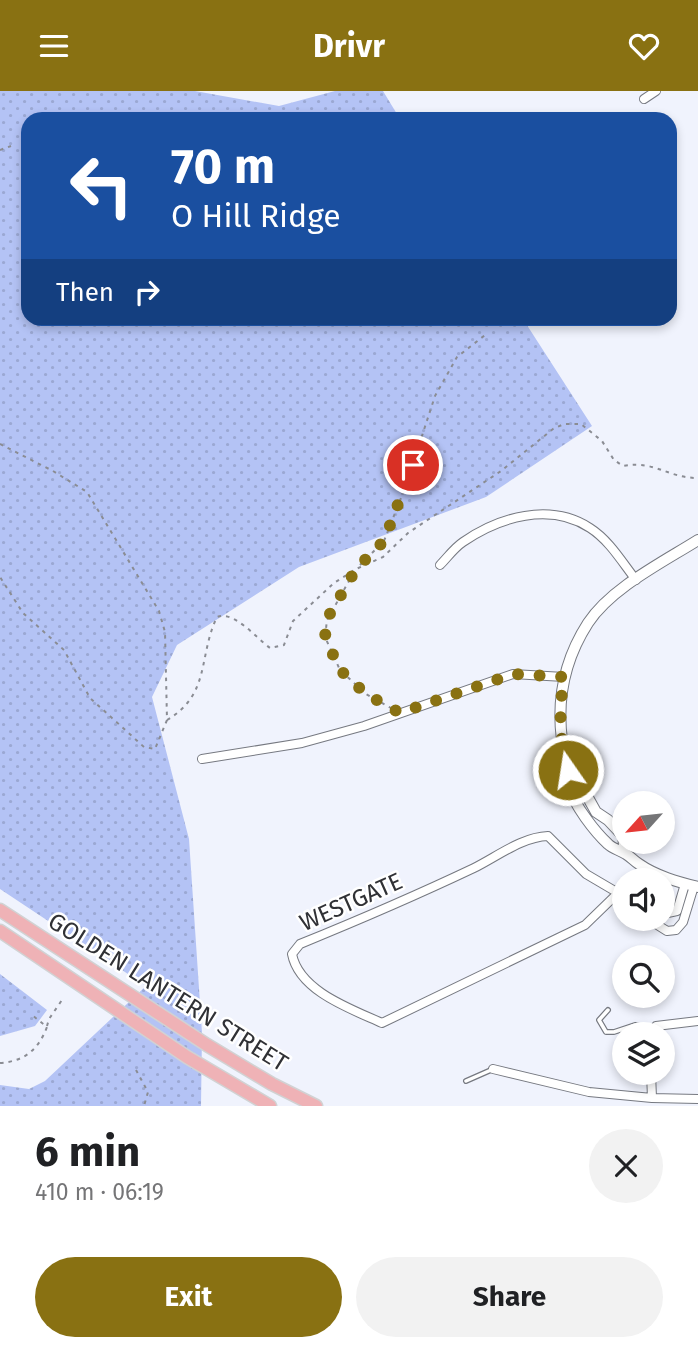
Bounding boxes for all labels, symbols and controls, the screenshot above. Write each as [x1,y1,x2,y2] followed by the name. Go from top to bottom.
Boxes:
[35,27,73,65] icon: menu
[313,27,385,65] text: Drivr
[625,27,663,65] icon: heart
[171,137,275,196] text: 70 m
[56,140,147,231] icon: left
[171,197,341,235] text: O Hill Ridge
[128,273,166,311] icon: right
[56,277,114,308] text: Then
[383,435,443,495] pin
[394,446,432,484] icon: arrive
[531,733,605,807] position arrow
[612,791,676,854] north arrow
[612,791,675,1085] map controls
[295,867,407,937] street label: WESTGATE
[612,868,675,931] button: sound
[43,907,293,1078] street label: GOLDEN LANTERN STREET
[612,945,675,1008] button: search
[612,1022,675,1085] button: layers
[35,1127,140,1177] text: 6 min
[589,1129,663,1203] button: close
[35,1178,164,1206] text: 410 m · 06:19
[35,1257,342,1337] button: Exit
[356,1257,663,1337] button: Share

